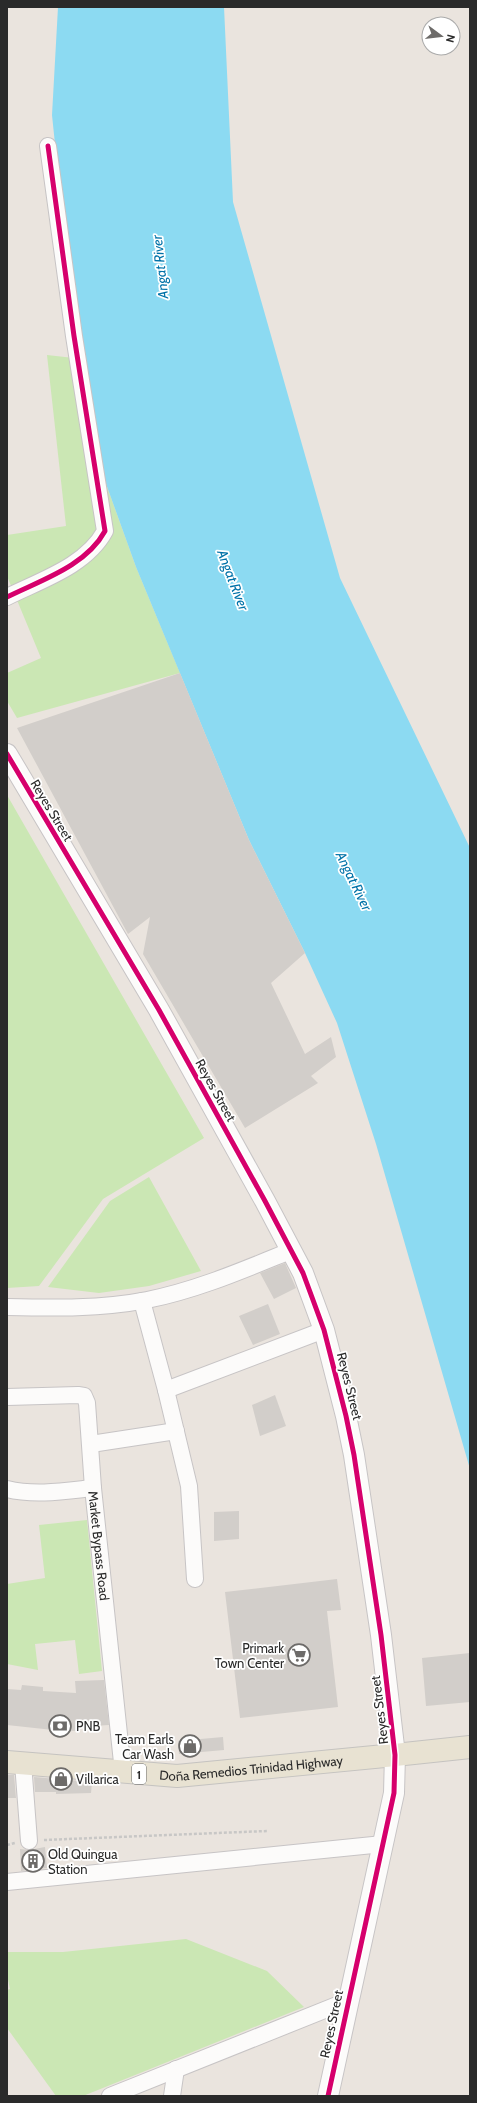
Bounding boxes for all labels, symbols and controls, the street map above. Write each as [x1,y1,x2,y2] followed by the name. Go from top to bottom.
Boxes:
[421,16,461,56] north arrow
[443,33,458,44] text: N
[148,234,172,301] water label: Angat River
[213,546,253,614] water label: Angat River
[27,776,77,844] street label: Reyes Street
[331,847,376,914] water label: Angat River
[192,1056,240,1125] street label: Reyes Street
[334,1351,366,1422] street label: Reyes Street
[85,1490,113,1601] street label: Market Bypass Road
[215,1640,285,1671] place label: Primark Town Center
[286,1642,312,1668] supermarket icon: Primark Town Center
[367,1674,391,1745] street label: Reyes Street
[47,1713,73,1739] bank icon: PNB
[76,1718,101,1734] place label: PNB
[115,1731,175,1762] place label: Team Earls Car Wash
[177,1733,203,1759] shop icon: Team Earls Car Wash
[159,1752,344,1784] street label: Doña Remedios Trinidad Highway
[132,1764,146,1784] road number: 1
[48,1766,74,1792] shop icon: Villarica
[76,1771,119,1787] place label: Villarica
[48,1846,118,1877] place label: Old Quingua Station
[20,1848,46,1874] building icon: Old Quingua Station
[316,1988,346,2059] street label: Reyes Street

